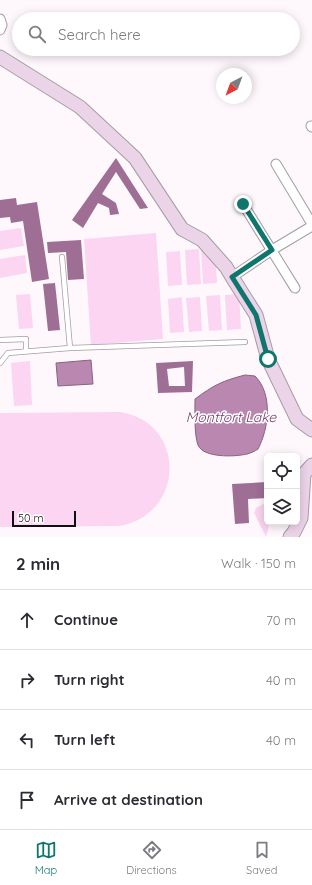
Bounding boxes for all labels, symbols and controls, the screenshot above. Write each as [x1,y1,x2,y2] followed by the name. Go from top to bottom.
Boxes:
[12,12,300,56] search box
[26,23,48,45] icon: search
[58,25,141,44] text: Search here
[216,68,252,104] north arrow
[234,195,252,213] route end
[259,350,277,368] route start
[186,408,277,426] water label: Montfort Lake
[264,453,300,525] map controls
[264,453,300,489] button: locate
[264,489,300,525] button: layers
[12,509,76,528] scale bar
[18,511,44,525] text: 50 m
[16,553,60,574] text: 2 min
[221,555,296,571] text: Walk · 150 m
[16,609,38,631] icon: ahead
[54,610,118,629] text: Continue
[266,612,296,628] text: 70 m
[16,669,38,691] icon: right
[54,670,125,689] text: Turn right
[266,672,296,688] text: 40 m
[16,729,38,751] icon: left
[54,730,116,749] text: Turn left
[266,732,296,748] text: 40 m
[16,789,38,811] icon: arrive
[54,790,203,809] text: Arrive at destination
[35,839,57,877] tab: Map
[126,839,177,877] tab: Directions
[246,839,277,877] tab: Saved

